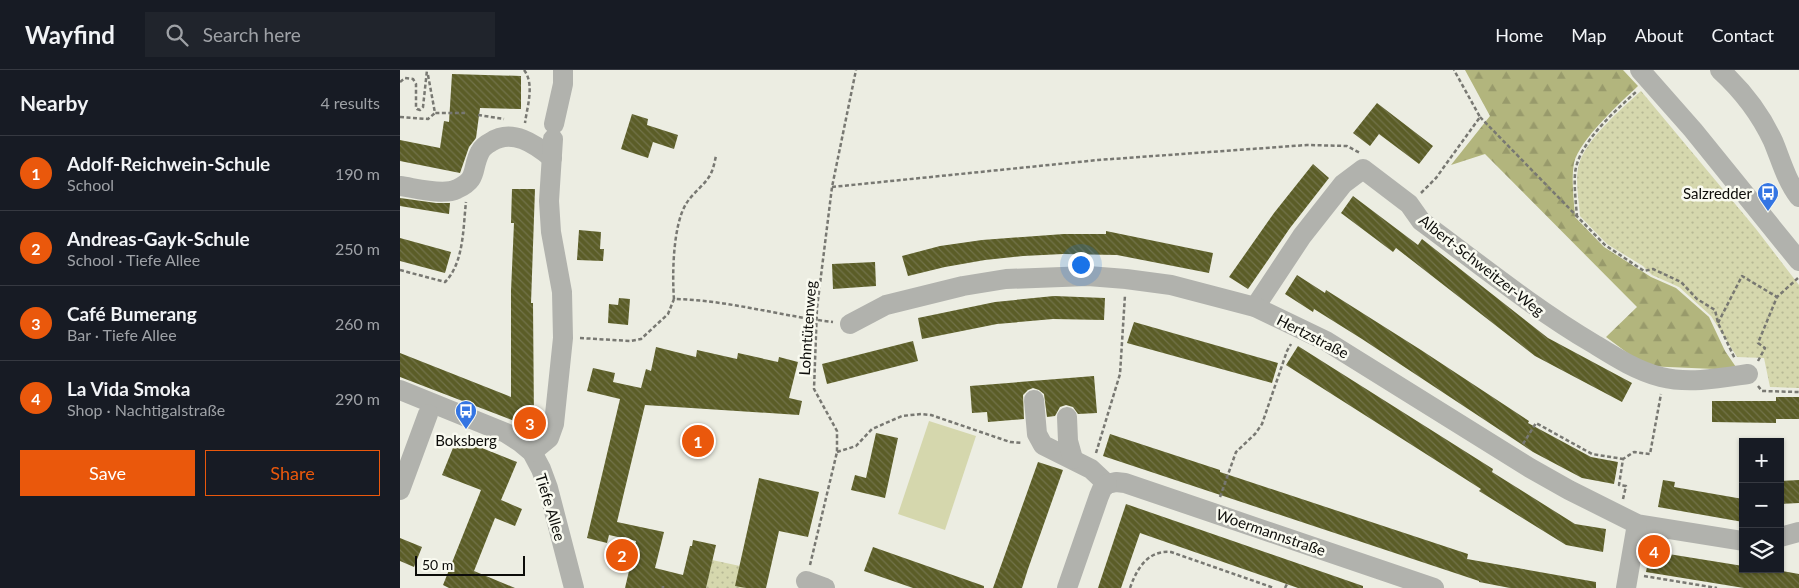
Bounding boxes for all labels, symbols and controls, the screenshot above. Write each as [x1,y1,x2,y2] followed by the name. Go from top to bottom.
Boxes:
[145,12,495,57] search box
[25,20,115,49] text: Wayfind
[163,21,191,49] icon: search
[203,23,301,46] text: Search here
[1495,24,1543,46] text: Home
[1571,24,1607,46] text: Map
[1635,24,1684,46] text: About
[1712,24,1774,46] text: Contact
[20,90,88,115] text: Nearby
[320,93,380,112] text: 4 results
[67,152,270,175] text: Adolf-Reichwein-Schule
[31,164,41,183] text: 1
[335,164,380,183] text: 190 m
[67,175,114,194] text: School
[1756,181,1780,212] bus stop icon: Salzredder
[1683,184,1753,202] place label: Salzredder
[1416,211,1548,320] street label: Albert-Schweitzer-Weg
[67,227,250,250] text: Andreas-Gayk-Schule
[31,239,41,258] text: 2
[335,239,380,258] text: 250 m
[67,250,200,269] text: School · Tiefe Allee
[1068,252,1094,278] your location
[795,280,819,376] street label: Lohntütenweg
[67,302,197,325] text: Café Bumerang
[1274,310,1352,362] street label: Hertzstraße
[31,314,41,333] text: 3
[335,314,380,333] text: 260 m
[67,325,177,344] text: Bar · Tiefe Allee
[67,377,190,400] text: La Vida Smoka
[31,389,41,408] text: 4
[335,389,380,408] text: 290 m
[454,399,478,430] bus stop icon: Boksberg
[67,400,225,419] text: Shop · Nachtigalstraße
[514,404,546,442] pin: 3
[682,422,714,460] pin: 1
[435,431,497,449] place label: Boksberg
[1739,438,1784,573] map controls
[1739,438,1784,483] button: +
[20,450,195,496] button: Save
[205,450,380,496] button: Share
[532,471,570,543] street label: Tiefe Allee
[1739,483,1784,528] button: −
[1214,505,1328,559] street label: Woermannstraße
[1739,528,1784,573] button: layers
[1638,532,1670,570] pin: 4
[606,536,638,574] pin: 2
[415,553,525,576] scale bar
[422,556,453,573] text: 50 m

